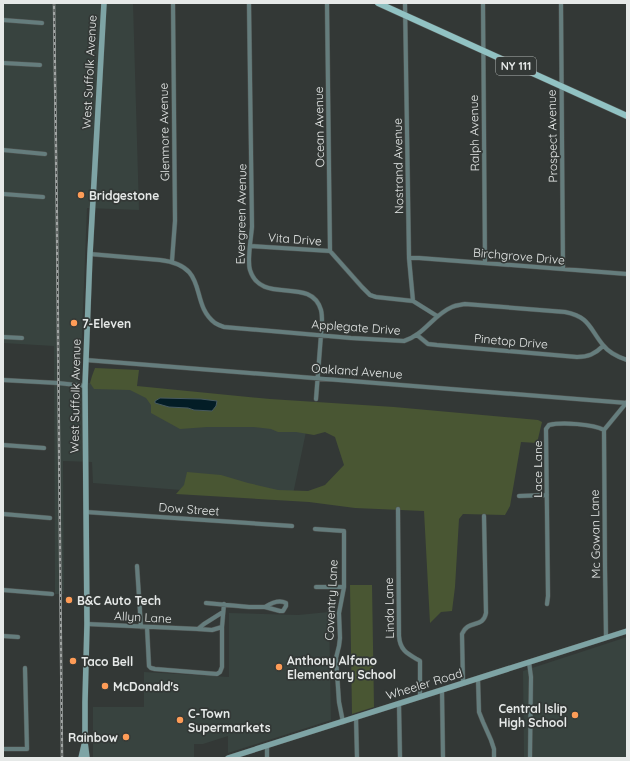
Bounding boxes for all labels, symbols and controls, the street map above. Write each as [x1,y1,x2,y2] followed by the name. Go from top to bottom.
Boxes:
[79,14,99,129] street label: West Suffolk Avenue
[496,57,536,75] road number: NY 111
[156,82,172,181] street label: Glenmore Avenue
[311,86,327,168] street label: Ocean Avenue
[544,89,560,183] street label: Prospect Avenue
[466,94,482,171] street label: Ralph Avenue
[390,118,406,214] street label: Nostrand Avenue
[233,163,249,265] street label: Evergreen Avenue
[89,188,159,203] place label: Bridgestone
[76,190,86,200] marker: Bridgestone
[268,230,323,248] street label: Vita Drive
[473,245,566,268] street label: Birchgrove Drive
[82,316,131,331] place label: 7-Eleven
[311,316,401,338] street label: Applegate Drive
[69,318,79,328] marker: 7-Eleven
[473,330,549,352] street label: Pinetop Drive
[67,339,83,453] street label: West Suffolk Avenue
[311,360,403,382] street label: Oakland Avenue
[530,440,545,498] street label: Lace Lane
[587,489,603,579] street label: Mc Gowan Lane
[158,499,220,519] street label: Dow Street
[321,559,341,641] street label: Coventry Lane
[381,577,397,639] street label: Linda Lane
[77,593,161,608] place label: B&C Auto Tech
[64,595,74,605] marker: B&C Auto Tech
[114,608,172,626] street label: Allyn Lane
[287,653,396,682] place label: Anthony Alfano Elementary School
[81,654,133,669] place label: Taco Bell
[68,656,78,666] marker: Taco Bell
[274,662,284,672] marker: Anthony Alfano Elementary School
[384,665,464,703] street label: Wheeler Road
[113,679,179,694] place label: McDonald's
[100,681,110,691] marker: McDonald's
[498,701,567,730] place label: Central Islip High School
[188,706,271,735] place label: C‑Town Supermarkets
[570,710,580,720] marker: Central Islip High School
[175,715,185,725] marker: C‑Town Supermarkets
[68,730,118,745] place label: Rainbow
[121,732,131,742] marker: Rainbow

